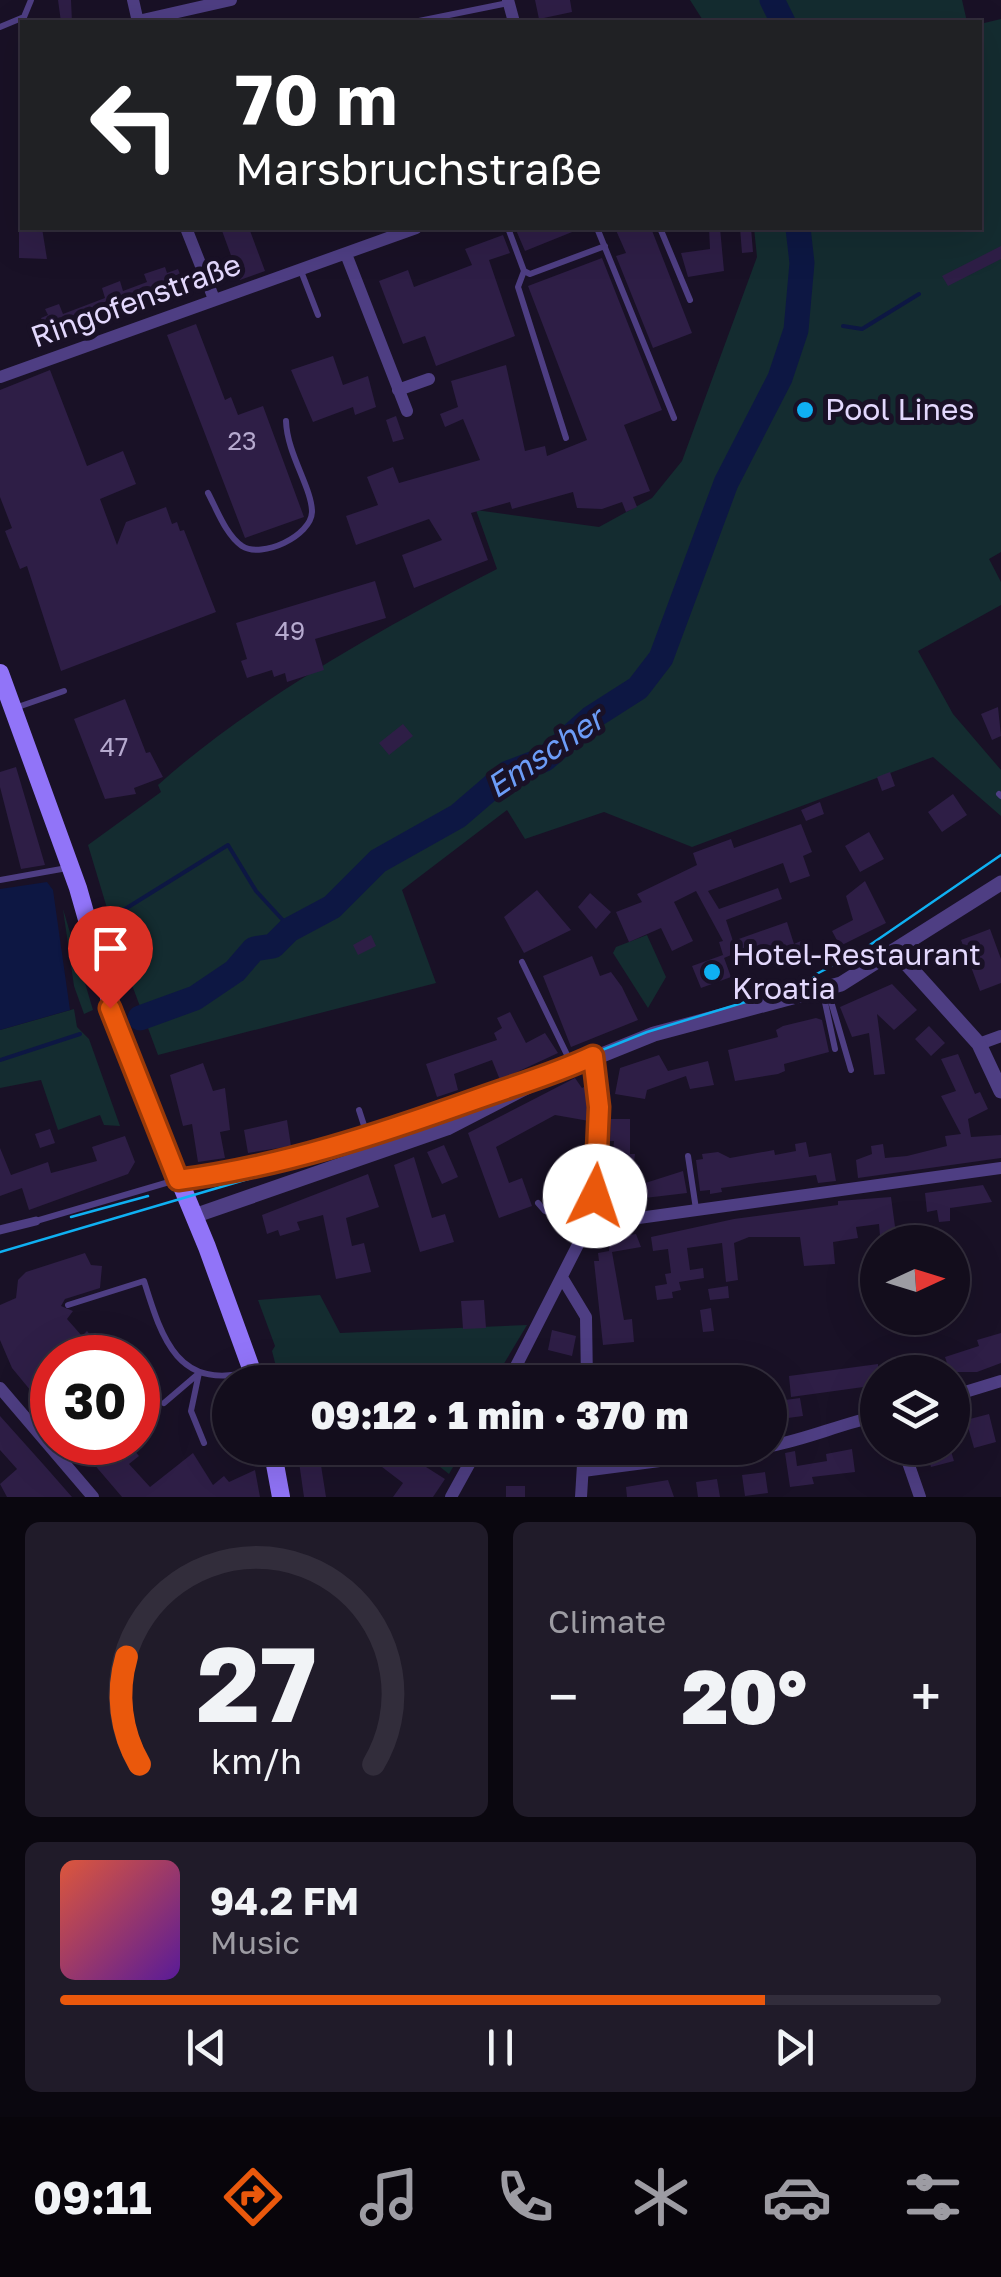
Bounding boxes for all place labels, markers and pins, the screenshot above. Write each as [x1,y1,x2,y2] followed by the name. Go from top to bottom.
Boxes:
[825,391,974,427] place label: Pool Lines
[794,399,816,421] marker: Pool Lines
[68,906,153,1009] pin
[732,936,981,1006] place label: Hotel-Restaurant Kroatia
[701,961,723,983] marker: Hotel-Restaurant Kroatia

